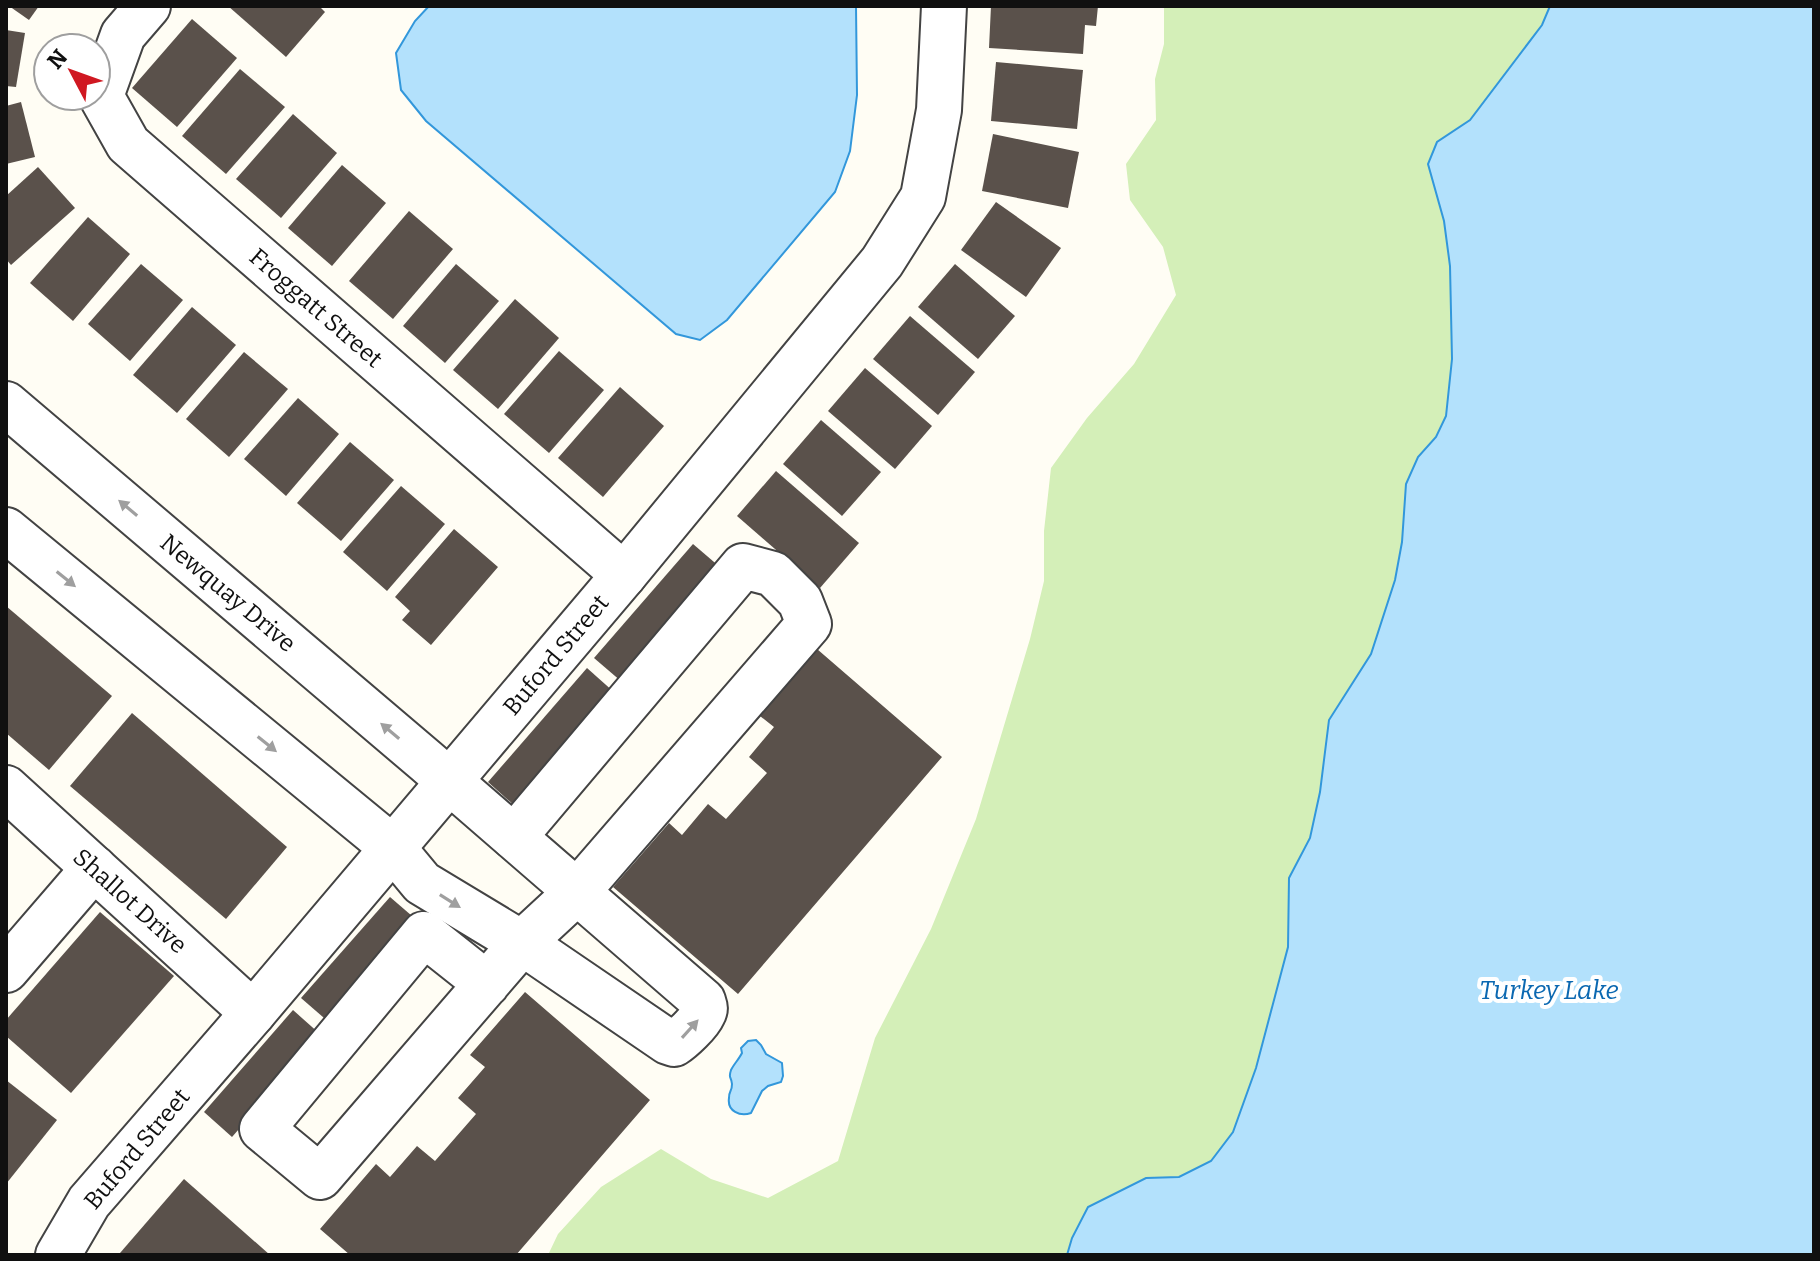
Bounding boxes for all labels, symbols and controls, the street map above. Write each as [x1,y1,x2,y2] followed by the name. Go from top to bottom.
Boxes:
[32,32,112,112] north arrow
[42,44,73,74] text: N
[244,243,388,373] street label: Froggatt Street
[118,500,138,517] one-way arrow
[155,528,301,658] street label: Newquay Drive
[56,570,76,587] one-way arrow
[497,589,615,721] street label: Buford Street
[380,723,400,740] one-way arrow
[257,735,277,752] one-way arrow
[68,843,192,959] street label: Shallot Drive
[439,893,460,908] one-way arrow
[1479,975,1619,1006] water label: Turkey Lake
[681,1020,698,1040] one-way arrow
[78,1083,196,1215] street label: Buford Street

